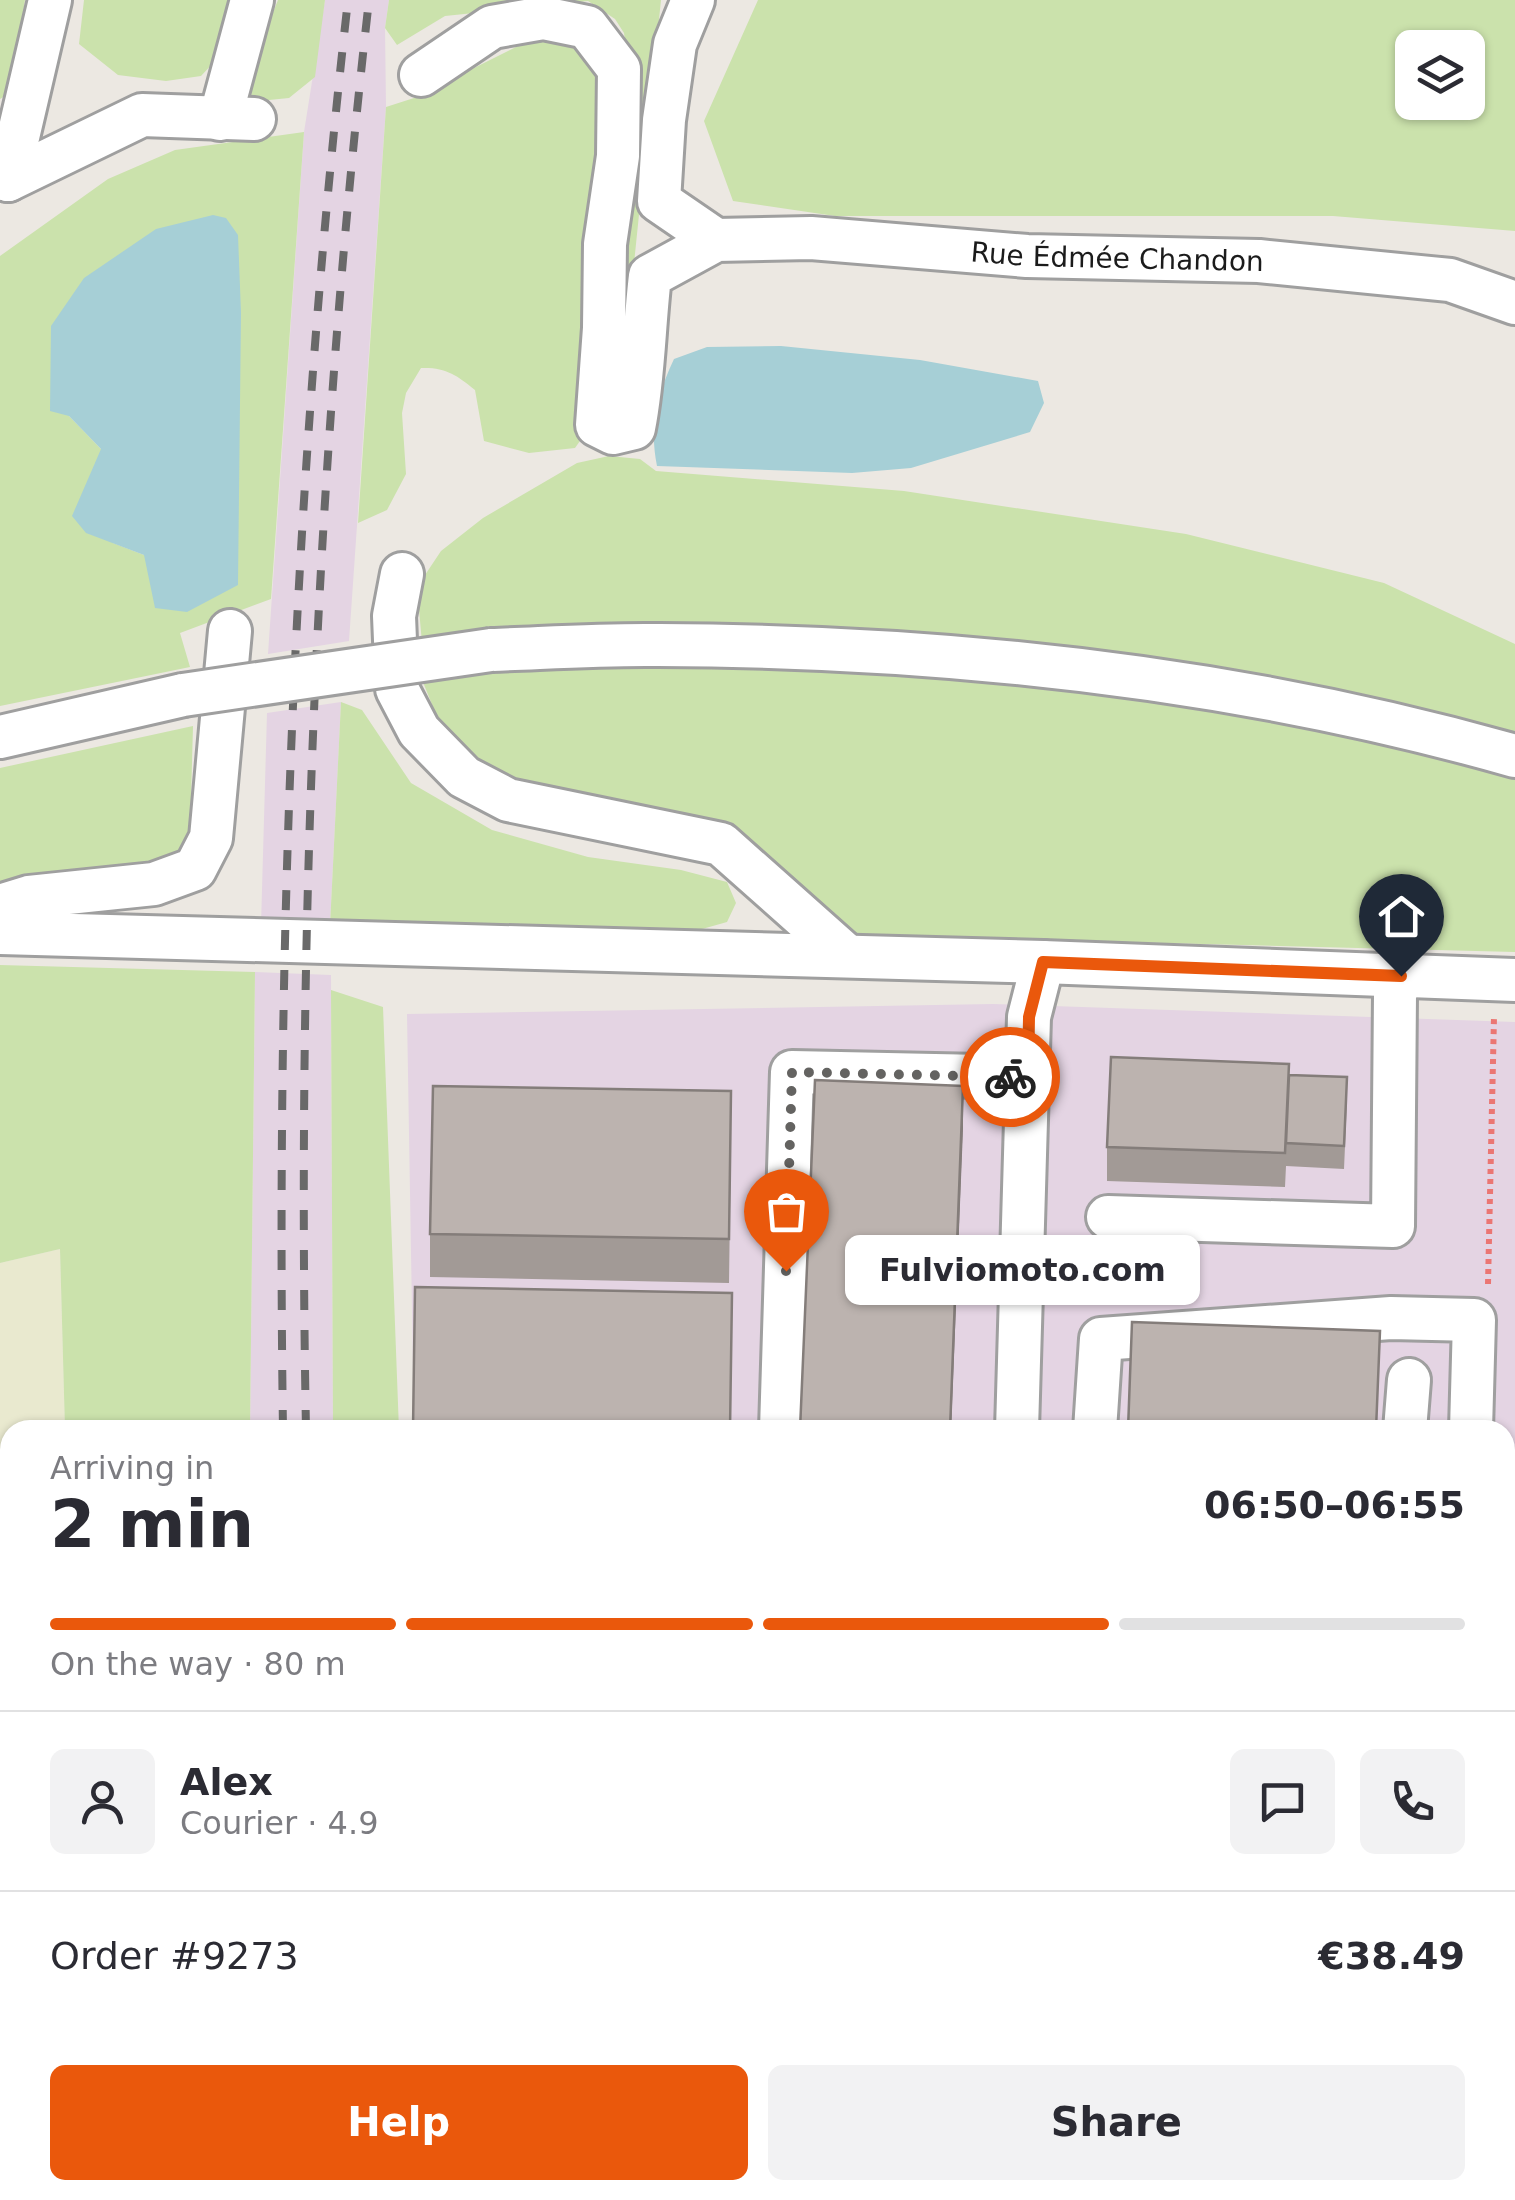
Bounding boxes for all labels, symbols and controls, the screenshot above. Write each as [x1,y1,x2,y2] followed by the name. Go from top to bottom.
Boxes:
[1395,30,1485,120] map controls
[1395,30,1485,120] button: layers
[969,235,1264,278] street label: Rue Édmée Chandon
[1359,874,1444,977] pin
[1374,889,1429,944] icon: home
[960,1027,1060,1127] courier
[983,1050,1038,1105] icon: bike
[744,1169,829,1272] pin
[759,1184,814,1239] icon: bag
[846,1236,1201,1306] callout: Fulviomoto.com
[879,1251,1166,1289] text: Fulviomoto.com
[50,1449,214,1487] text: Arriving in
[1204,1483,1465,1527] text: 06:50–06:55
[50,1487,254,1562] text: 2 min
[50,1645,346,1683] text: On the way · 80 m
[50,1749,155,1854] button: person
[1230,1749,1335,1854] button: chat
[1360,1749,1465,1854] button: phone
[180,1760,273,1804] text: Alex
[180,1804,379,1842] text: Courier · 4.9
[50,1934,299,1978] text: Order #9273
[1318,1934,1465,1978] text: €38.49
[50,2065,748,2180] button: Help
[768,2065,1465,2180] button: Share

